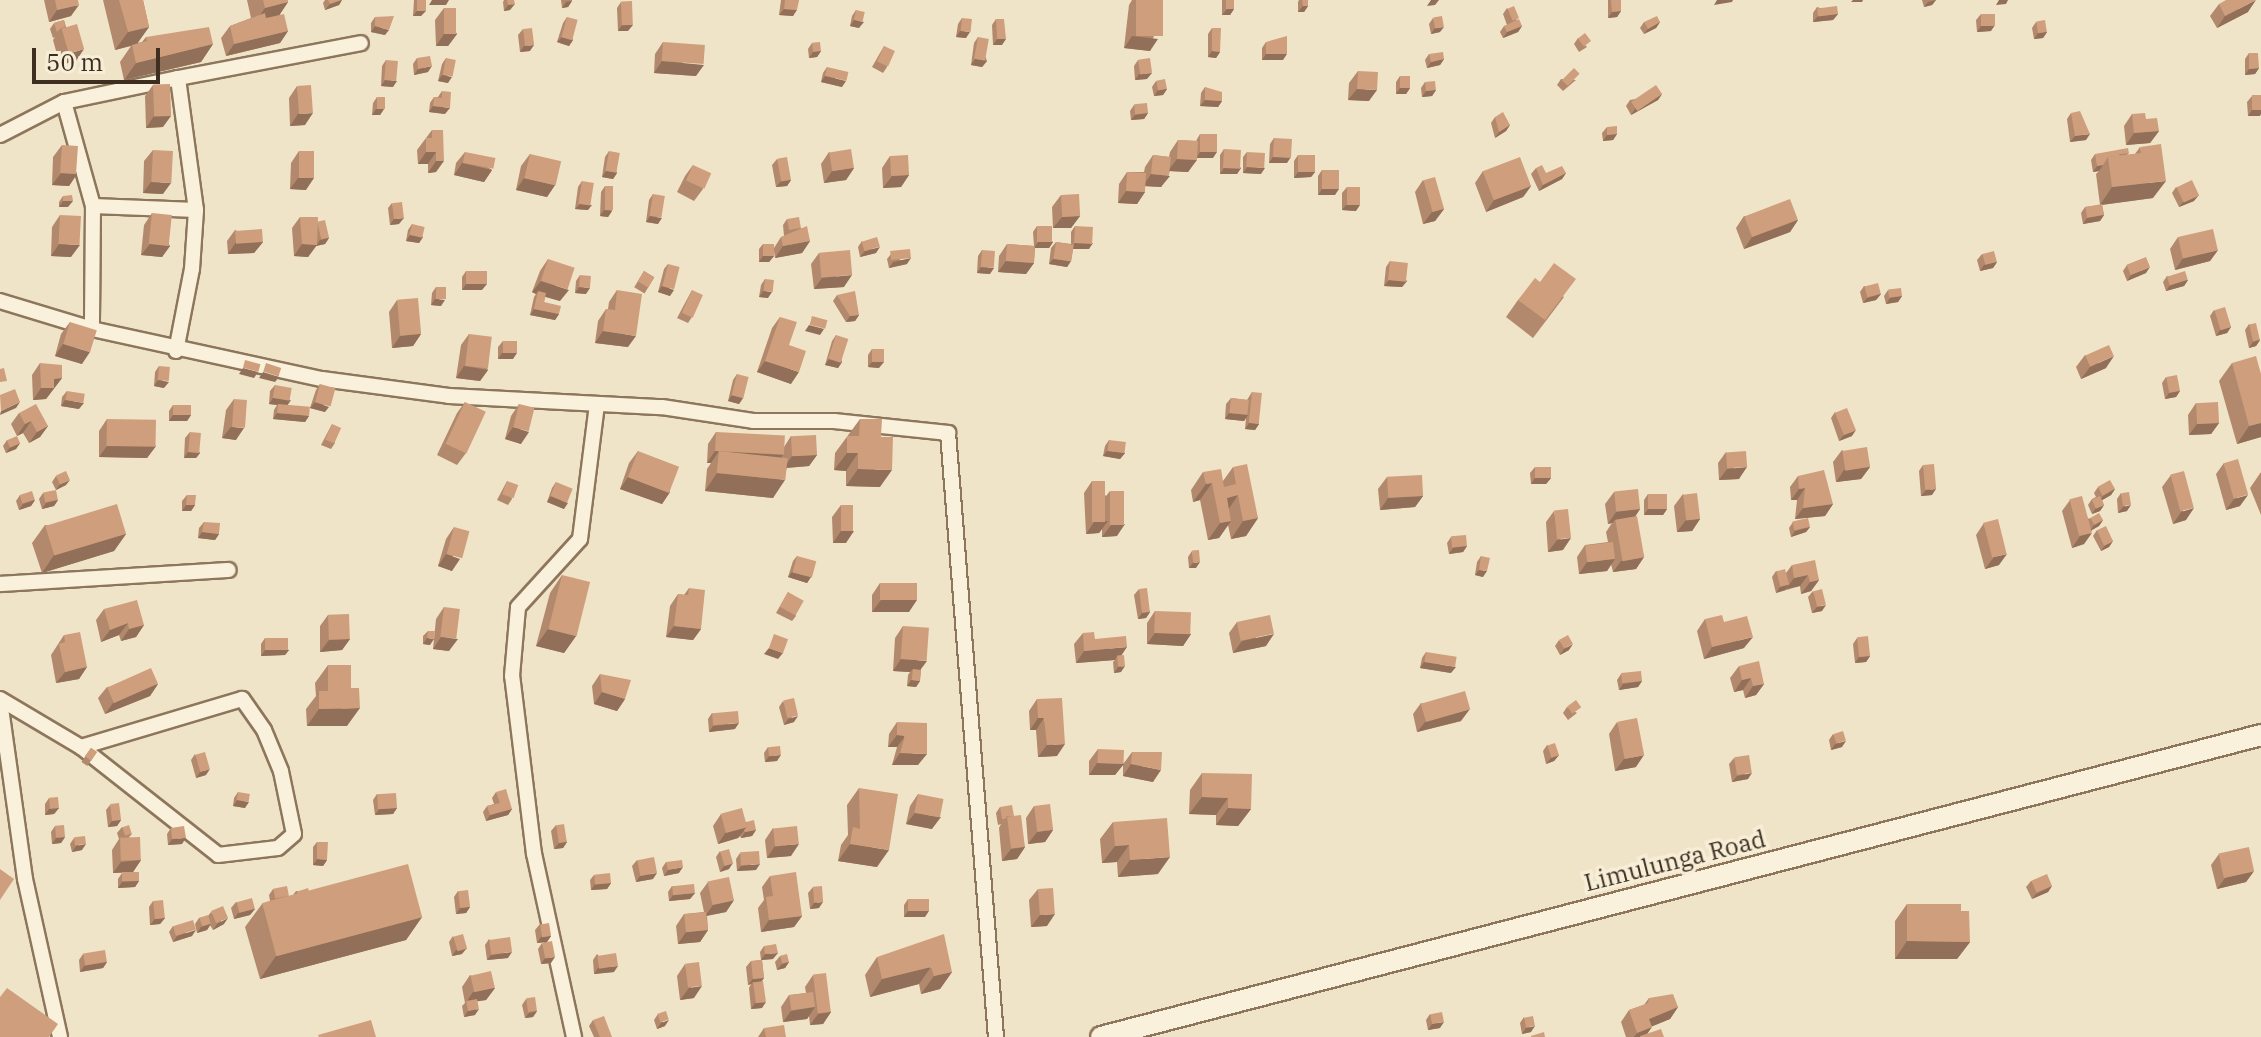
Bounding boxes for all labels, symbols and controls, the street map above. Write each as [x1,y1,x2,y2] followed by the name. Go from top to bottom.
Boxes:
[36,32,164,82] scale bar
[46,46,103,78] text: 50 m
[1581,825,1769,897] street label: Limulunga Road

